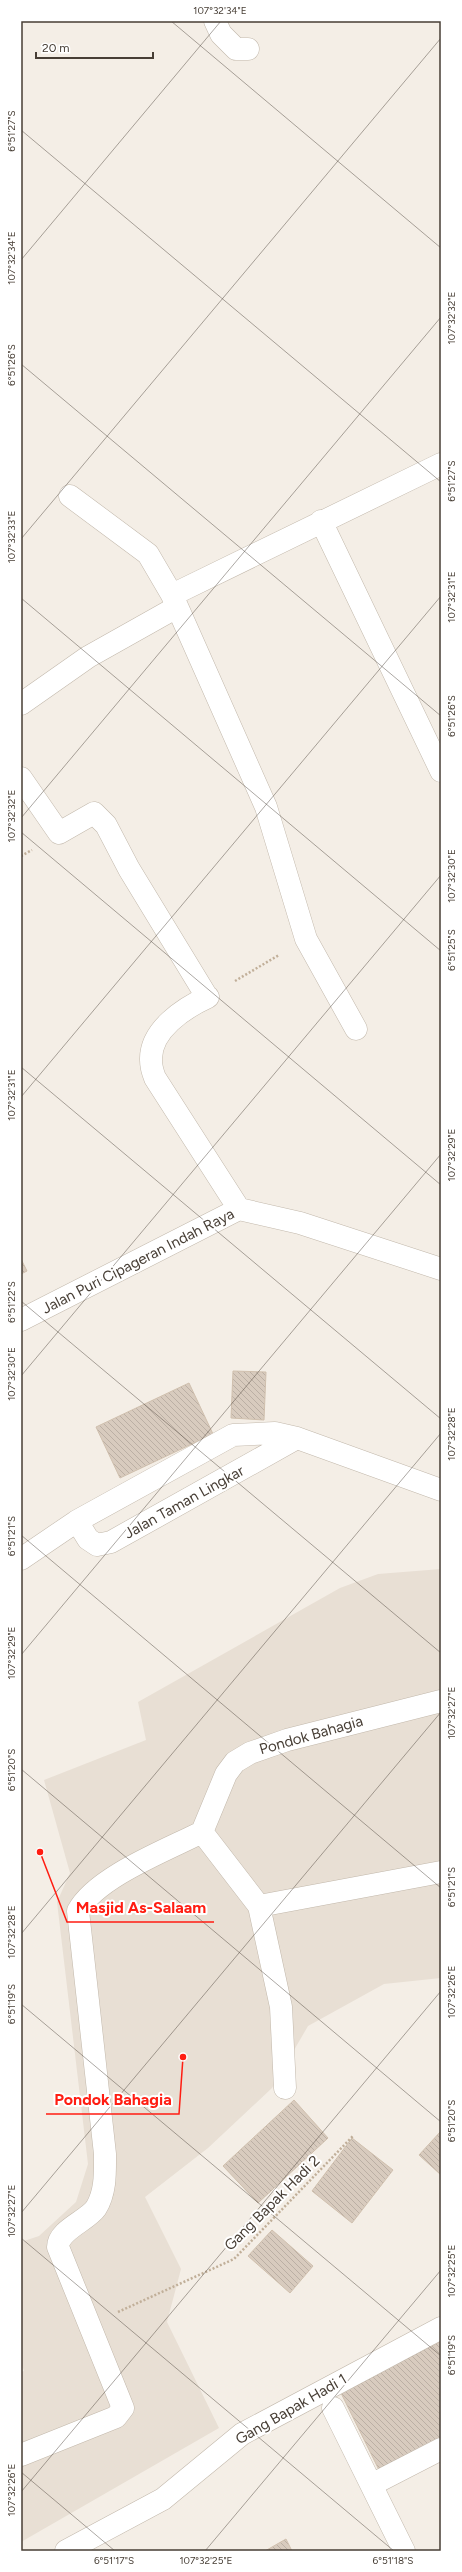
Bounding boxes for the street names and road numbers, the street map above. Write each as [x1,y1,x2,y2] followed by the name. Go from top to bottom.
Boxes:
[39,1205,237,1317] street label: Jalan Puri Cipageran Indah Raya
[121,1462,247,1542] street label: Jalan Taman Lingkar
[257,1712,365,1758] street label: Pondok Bahagia
[221,2152,323,2254] street label: Gang Bapak Hadi 2
[232,2370,350,2448] street label: Gang Bapak Hadi 1

